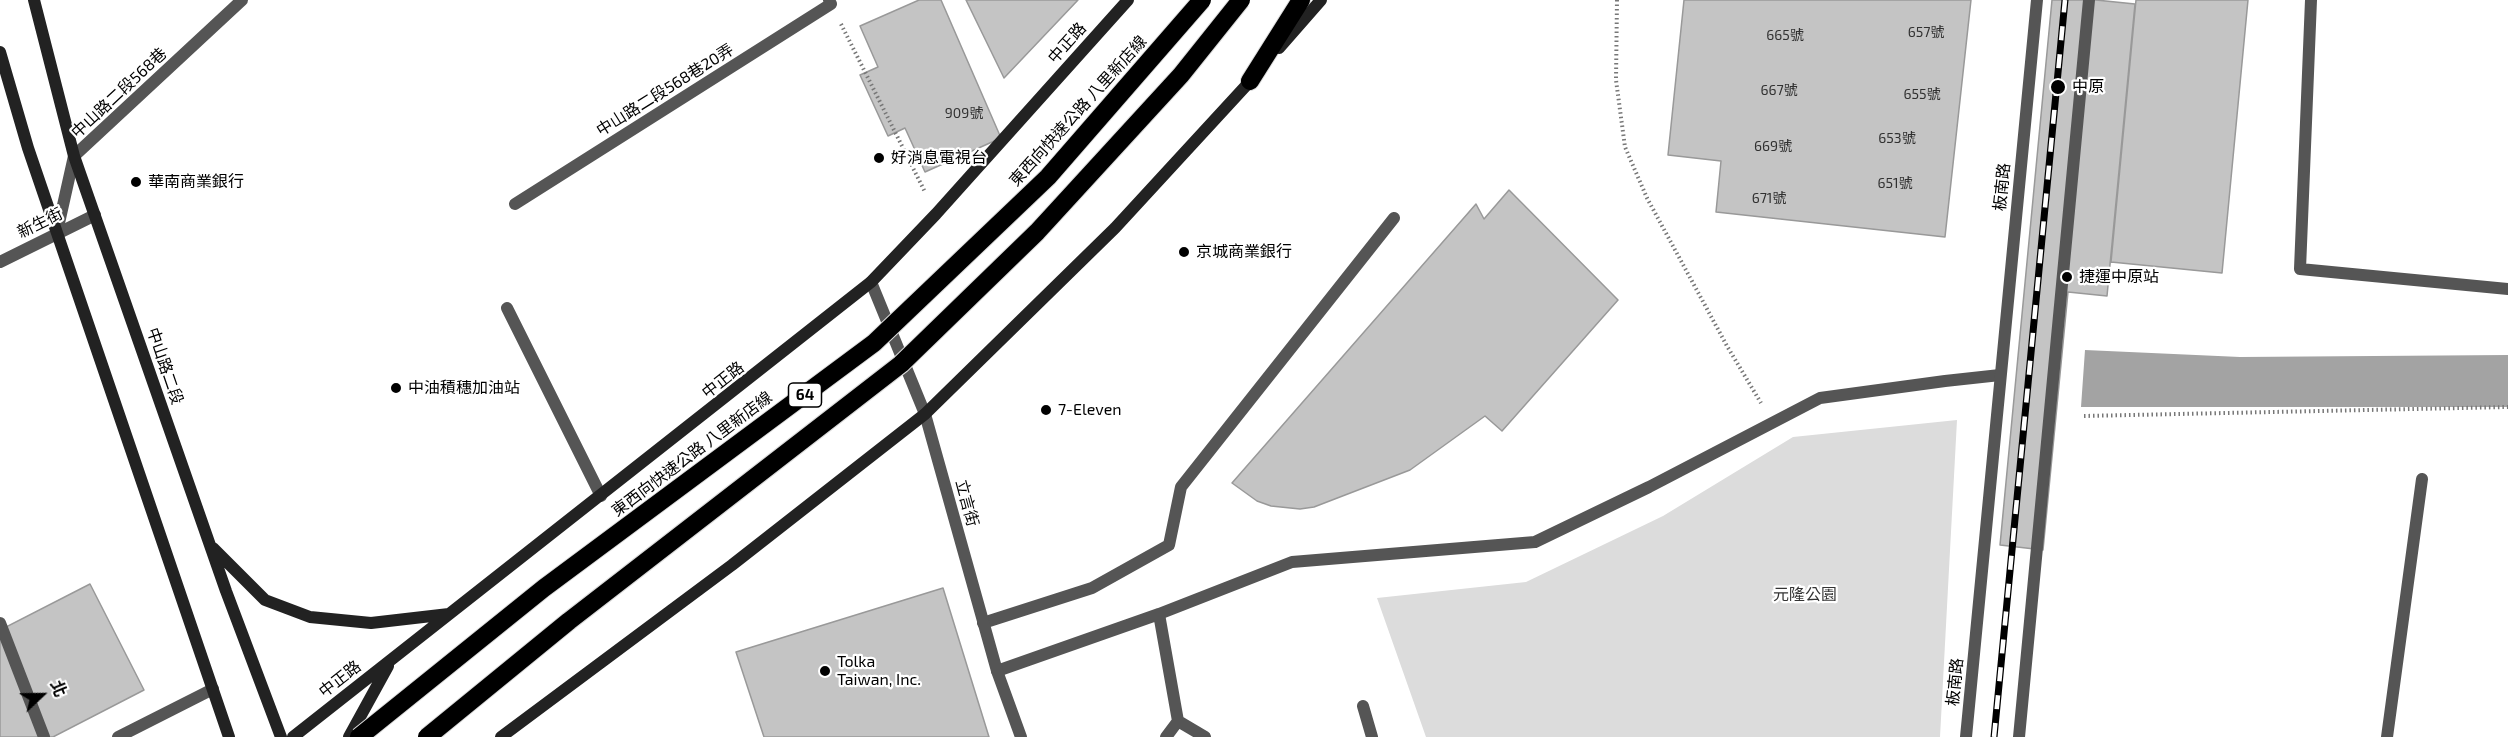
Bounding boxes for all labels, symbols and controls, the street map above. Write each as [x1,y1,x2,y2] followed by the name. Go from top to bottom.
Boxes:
[1044,19,1090,67] street label: 中正路
[1908,24,1944,40] house number: 657號
[1766,27,1804,43] house number: 665號
[1005,32,1151,190] street label: 東西向快速公路 八里新店線
[593,40,737,140] street label: 中山路二段568巷20弄
[67,44,171,142] street label: 中山路二段568巷
[2072,77,2104,97] place label: 中原
[2049,78,2067,96] marker: 中原
[1760,82,1798,98] house number: 667號
[1903,86,1941,102] house number: 655號
[945,105,983,121] house number: 909號
[1878,130,1916,146] house number: 653號
[1754,138,1792,154] house number: 669號
[891,148,987,168] place label: 好消息電視台
[872,151,886,165] marker: 好消息電視台
[1990,162,2014,212] street label: 板南路
[148,172,244,192] place label: 華南商業銀行
[129,175,143,189] marker: 華南商業銀行
[1877,175,1913,191] house number: 651號
[1752,190,1786,206] house number: 671號
[14,204,66,242] street label: 新生街
[1196,242,1292,262] place label: 京城商業銀行
[1177,245,1191,259] marker: 京城商業銀行
[2079,267,2159,287] place label: 捷運中原站
[2060,270,2074,284] marker: 捷運中原站
[143,325,187,407] street label: 中山路二段
[698,358,748,402] street label: 中正路
[408,378,520,398] place label: 中油積穗加油站
[389,381,403,395] marker: 中油積穗加油站
[788,383,822,407] road number: 64
[608,387,776,521] street label: 東西向快速公路 八里新店線
[1058,400,1122,420] place label: 7-Eleven
[1039,403,1053,417] marker: 7-Eleven
[952,477,982,529] street label: 立言街
[1773,585,1837,605] park label: 元隆公園
[837,652,921,690] place label: Tolka Taiwan, Inc.
[315,657,365,701] street label: 中正路
[1943,657,1967,707] street label: 板南路
[818,664,832,678] marker: Tolka Taiwan, Inc.
[12,665,72,725] north arrow
[47,677,71,699] text: 北

